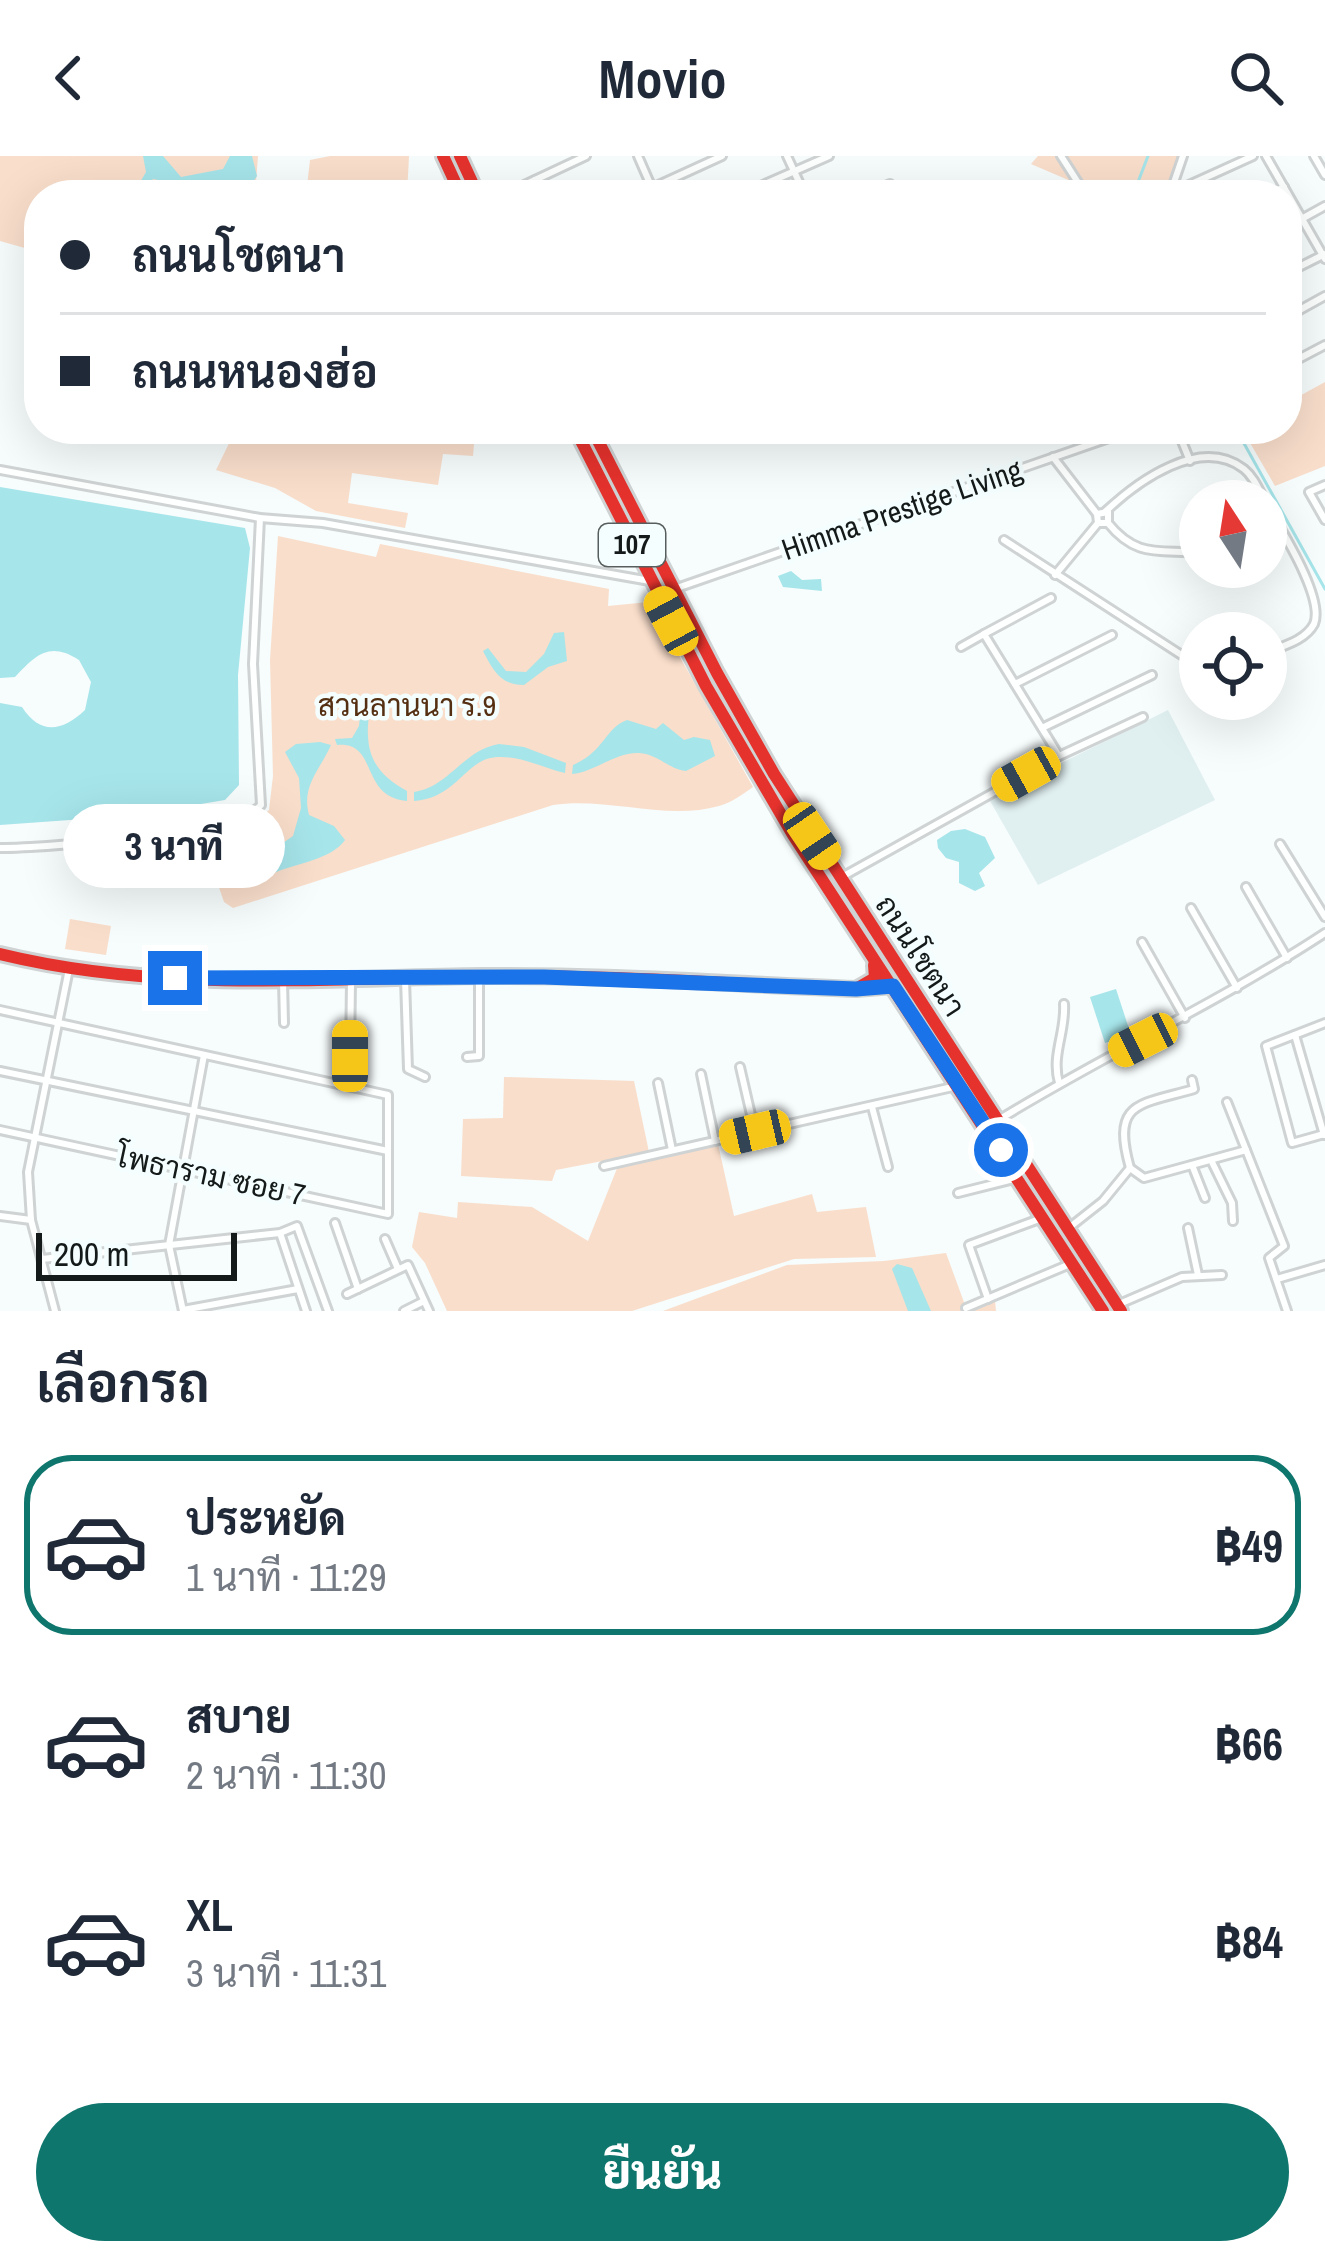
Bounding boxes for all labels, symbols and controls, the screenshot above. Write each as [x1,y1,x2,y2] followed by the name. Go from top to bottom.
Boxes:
[599,42,726,115] text: Movio
[36,45,102,111] icon: back
[1223,45,1289,111] icon: search
[132,225,346,286] text: ถนนโชตนา
[132,341,378,402] text: ถนนหนองฮ่อ
[776,449,1027,569] street label: Himma Prestige Living
[1179,480,1287,588] north arrow
[1179,480,1287,720] map controls
[599,524,665,566] road number: 107
[638,581,704,661] car
[1179,612,1287,720] button: locate
[318,685,496,725] park label: สวนลานนา ร.9
[986,741,1066,807] car
[777,796,847,876] car
[64,804,286,888] callout: 3 นาที
[124,820,224,872] text: 3 นาที
[867,887,975,1024] street label: ถนนโชตนา
[148,951,202,1005] route end
[1103,1008,1183,1072] car
[332,1020,368,1092] car
[716,1106,794,1158] car
[974,1123,1028,1177] route start
[111,1135,309,1215] street label: โพธาราม ซอย 7
[36,1227,237,1280] scale bar
[54,1232,129,1276] text: 200 m
[36,1346,210,1419] text: เลือกรถ
[186,1488,346,1549] text: ประหยัด
[42,1491,150,1599] icon: car
[1215,1515,1283,1576] text: ฿49
[186,1551,386,1603] text: 1 นาที · 11:29
[186,1686,292,1747] text: สบาย
[42,1689,150,1797] icon: car
[1215,1713,1283,1774] text: ฿66
[186,1749,386,1801] text: 2 นาที · 11:30
[186,1884,233,1945] text: XL
[42,1887,150,1995] icon: car
[1215,1911,1283,1972] text: ฿84
[186,1947,386,1999] text: 3 นาที · 11:31
[36,2103,1289,2241] button: ยืนยัน

